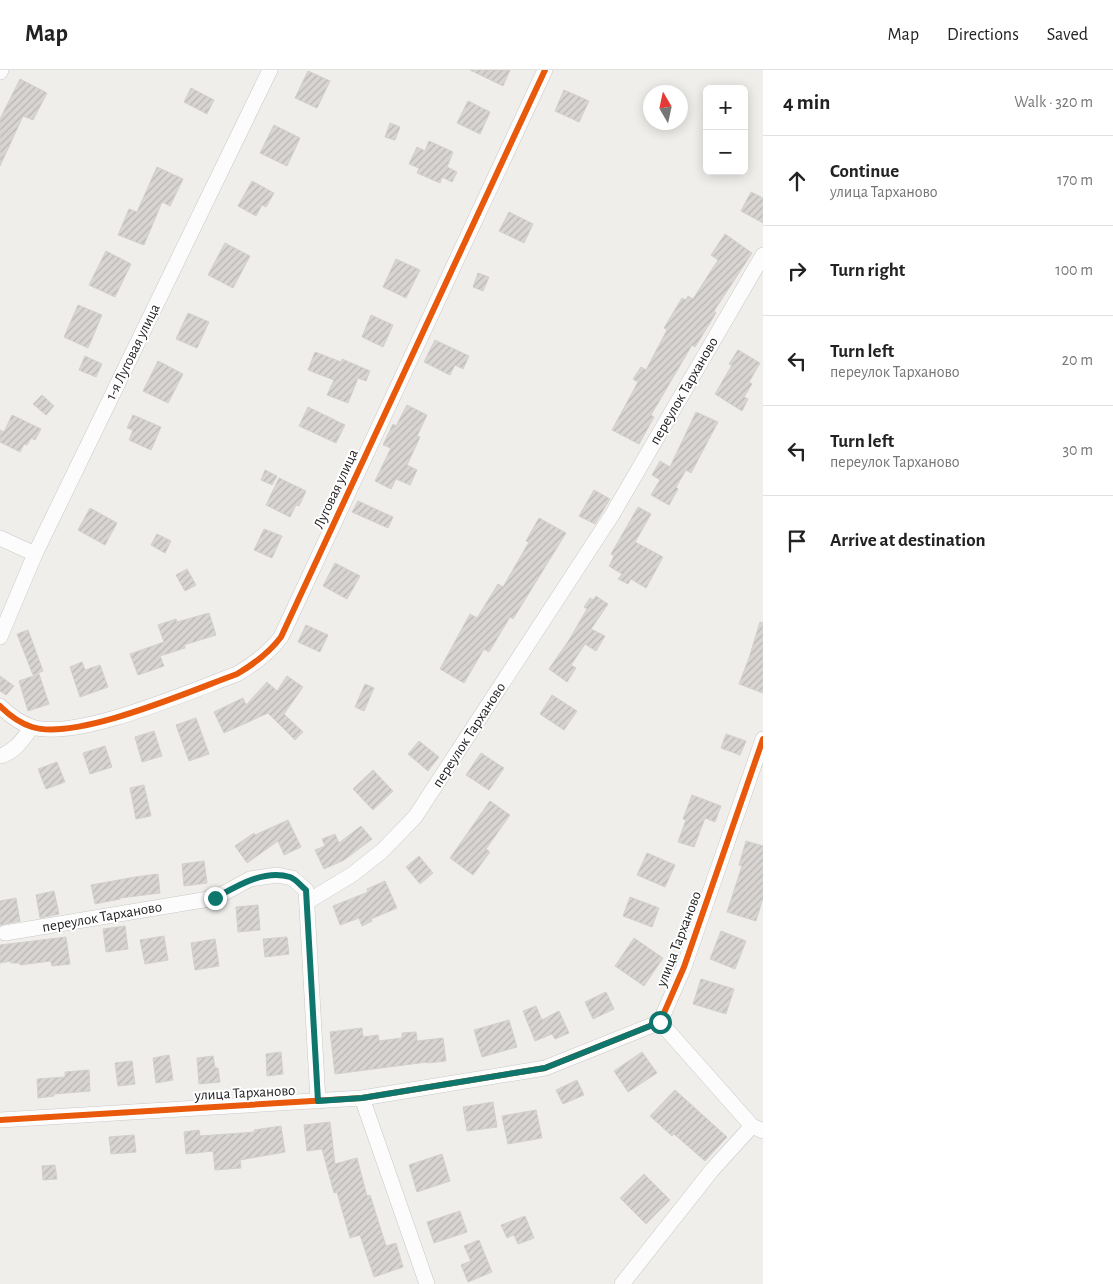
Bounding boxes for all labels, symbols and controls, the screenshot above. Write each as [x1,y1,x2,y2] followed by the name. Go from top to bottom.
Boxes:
[25,22,68,46] text: Map
[888,26,919,44] text: Map
[947,26,1019,44] text: Directions
[1047,26,1088,44] text: Saved
[643,85,688,130] north arrow
[703,85,748,175] map controls
[703,85,748,130] button: +
[783,92,830,113] text: 4 min
[1014,94,1093,110] text: Walk · 320 m
[703,130,748,175] button: −
[830,162,899,181] text: Continue
[783,167,811,195] icon: ahead
[1057,172,1093,188] text: 170 m
[830,184,938,200] text: улица Тарханово
[783,257,811,285] icon: right
[830,261,905,280] text: Turn right
[1055,262,1093,278] text: 100 m
[103,301,163,402] street label: 1-я Луговая улица
[647,335,721,447] street label: переулок Тарханово
[830,342,894,361] text: Turn left
[783,347,811,375] icon: left
[1062,352,1093,368] text: 20 m
[830,364,960,380] text: переулок Тарханово
[830,432,894,451] text: Turn left
[783,437,811,465] icon: left
[1063,442,1093,458] text: 30 m
[311,447,361,531] street label: Луговая улица
[830,454,960,470] text: переулок Тарханово
[783,527,811,555] icon: arrive
[830,531,986,550] text: Arrive at destination
[430,680,508,790] street label: переулок Тарханово
[204,887,227,910] route end
[654,889,704,990] street label: улица Тарханово
[41,899,163,935] street label: переулок Тарханово
[649,1011,672,1034] route start
[193,1083,296,1103] street label: улица Тарханово

